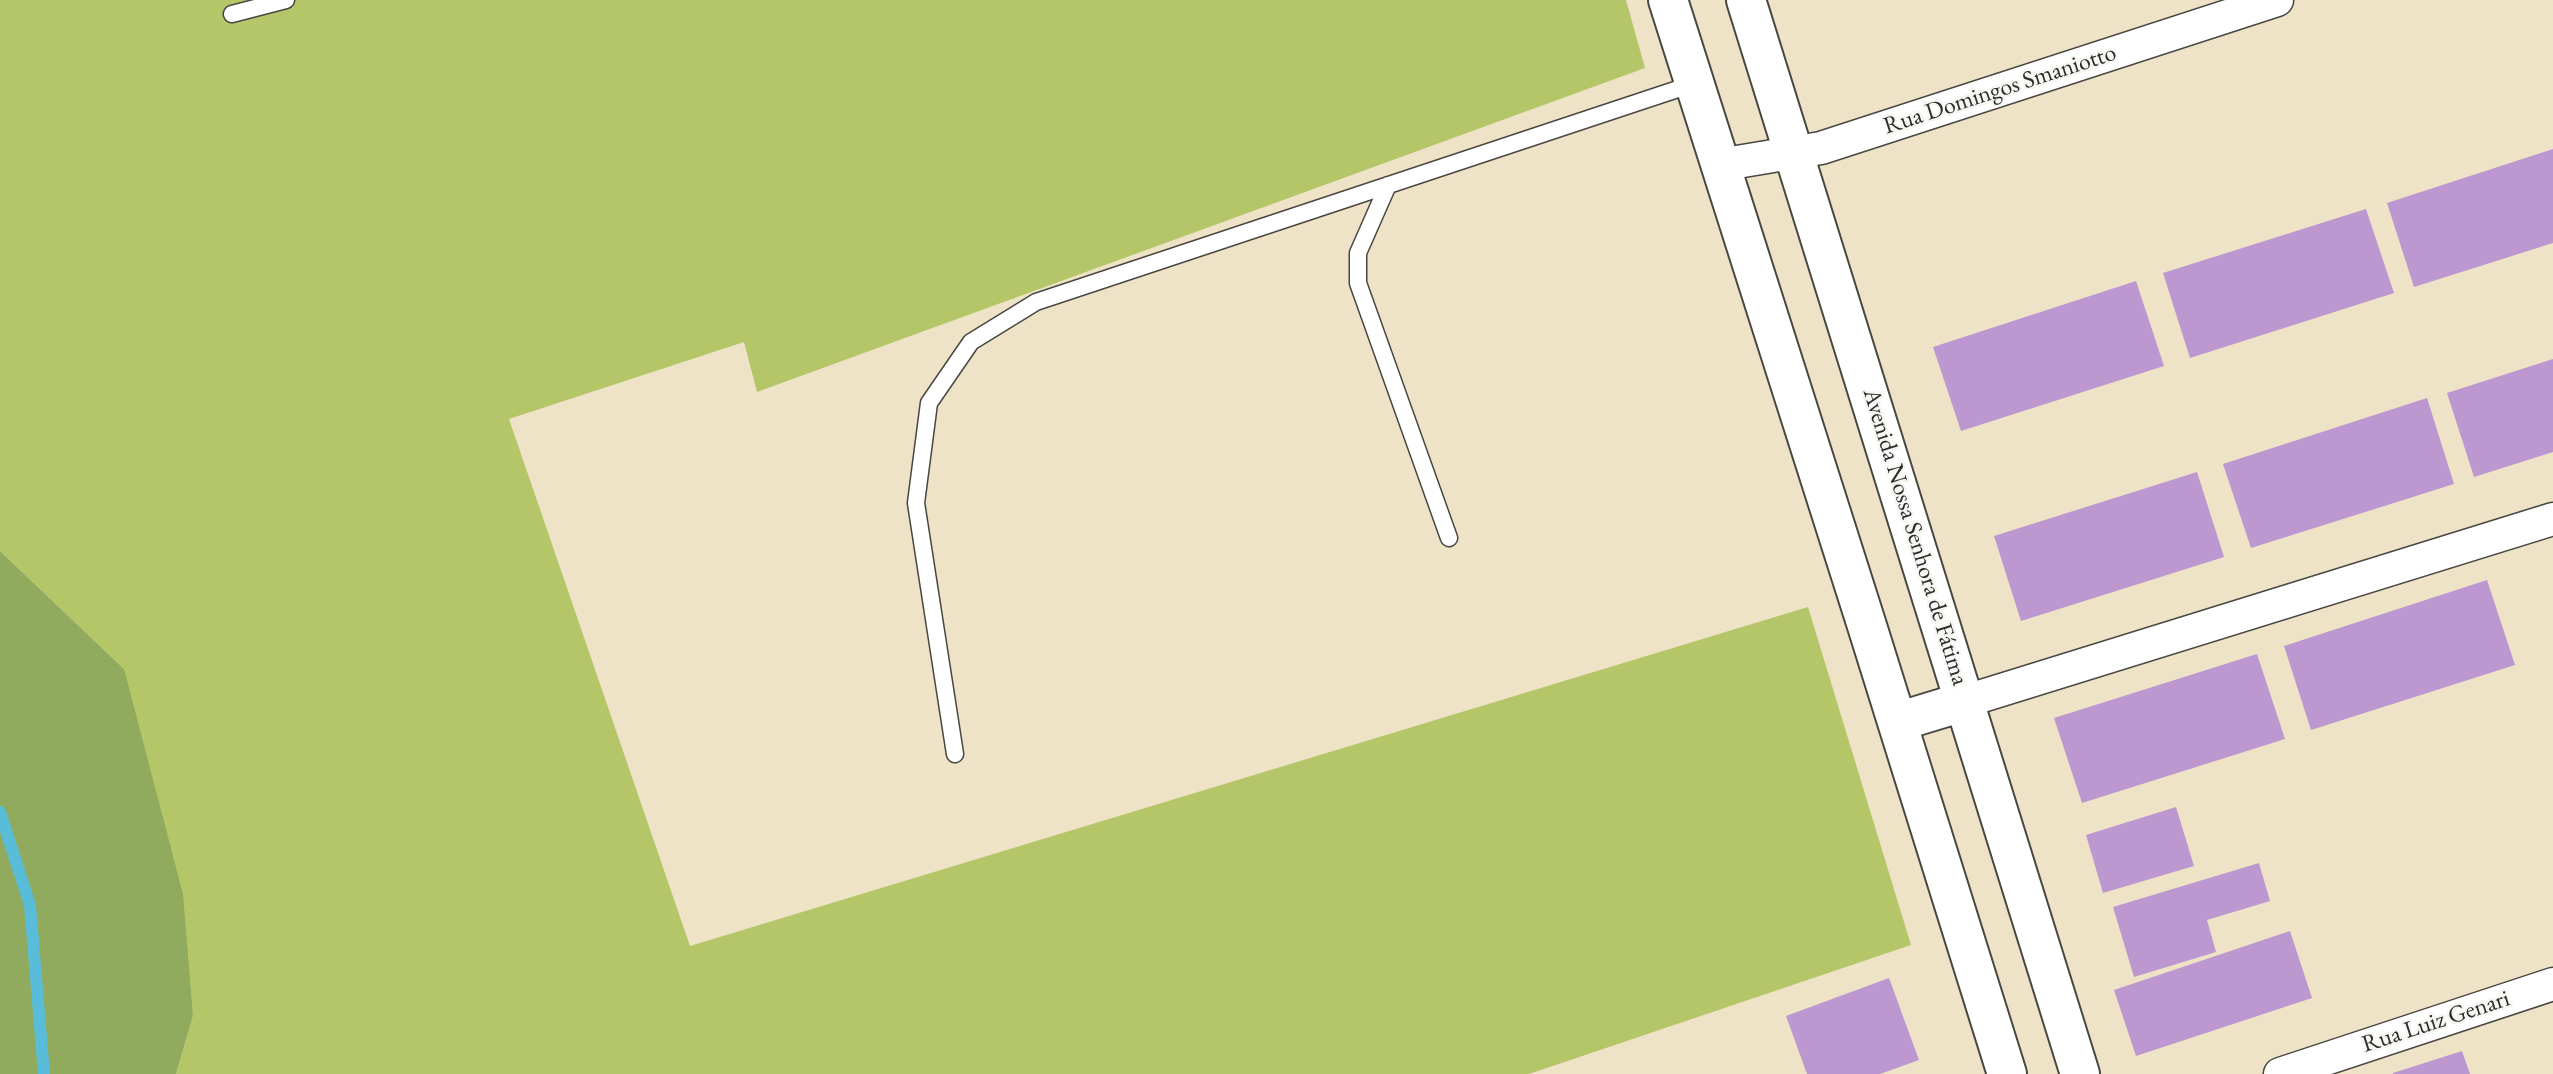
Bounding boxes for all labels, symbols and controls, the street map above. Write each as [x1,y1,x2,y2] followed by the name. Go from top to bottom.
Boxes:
[1880,39,2120,141] street label: Rua Domingos Smaniotto
[1856,385,1974,689] street label: Avenida Nossa Senhora de Fátima
[2359,985,2513,1059] street label: Rua Luiz Genari

